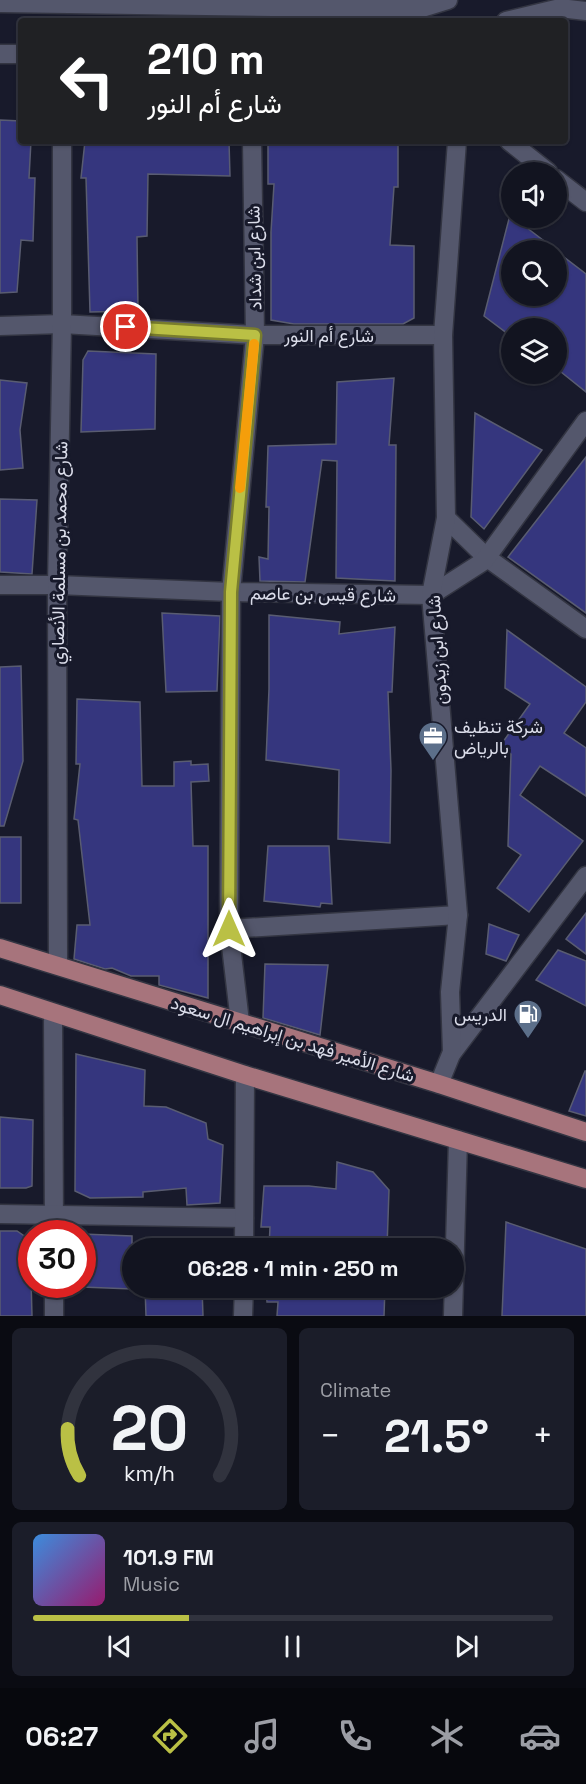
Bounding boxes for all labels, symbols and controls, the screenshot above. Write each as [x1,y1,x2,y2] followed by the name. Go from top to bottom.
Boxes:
[147,33,265,86] text: 210 m
[48,42,126,120] icon: left
[147,86,282,121] text: شارع أم النور
[501,162,567,384] map controls
[501,162,567,228] button: sound
[242,206,267,310] street label: شارع ابن شداد
[501,240,567,306] button: search
[100,301,151,352] pin
[109,310,142,343] icon: arrive
[501,318,567,384] button: layers
[283,324,374,348] street label: شارع أم النور
[46,441,76,665] street label: شارع محمد بن مسلمة الأنصاري
[250,581,396,608] street label: شارع قيس بن عاصم
[422,595,453,705] street label: شارع ابن زيدون
[454,715,543,759] place label: شركة تنظيف بالرياض
[417,720,449,762] office icon: شركة تنظيف بالرياض
[197,897,261,961] position arrow
[168,991,418,1088] street label: شارع الأمير فهد بن إبراهيم ال سعود
[512,998,544,1040] fuel station icon: الدريس
[454,1003,507,1026] place label: الدريس
[18,1220,96,1298] speed limit sign: 30
[187,1254,399,1282] text: 06:28 · 1 min · 250 m
[320,1377,391,1403] text: Climate
[111,1389,188,1468] text: 20
[384,1408,489,1465] text: 21.5°
[320,1415,340,1457] text: −
[533,1415,553,1457] text: +
[124,1460,175,1487] text: km/h
[123,1543,214,1571] text: 101.9 FM
[123,1571,180,1597] text: Music
[103,1630,136,1663] icon: previous
[276,1630,309,1663] icon: pause
[450,1630,483,1663] icon: next
[149,1715,191,1757] icon: directions
[241,1715,283,1757] icon: music
[334,1715,376,1757] icon: phone
[426,1715,468,1757] icon: climate
[519,1715,561,1757] icon: car
[25,1719,98,1754] text: 06:27

